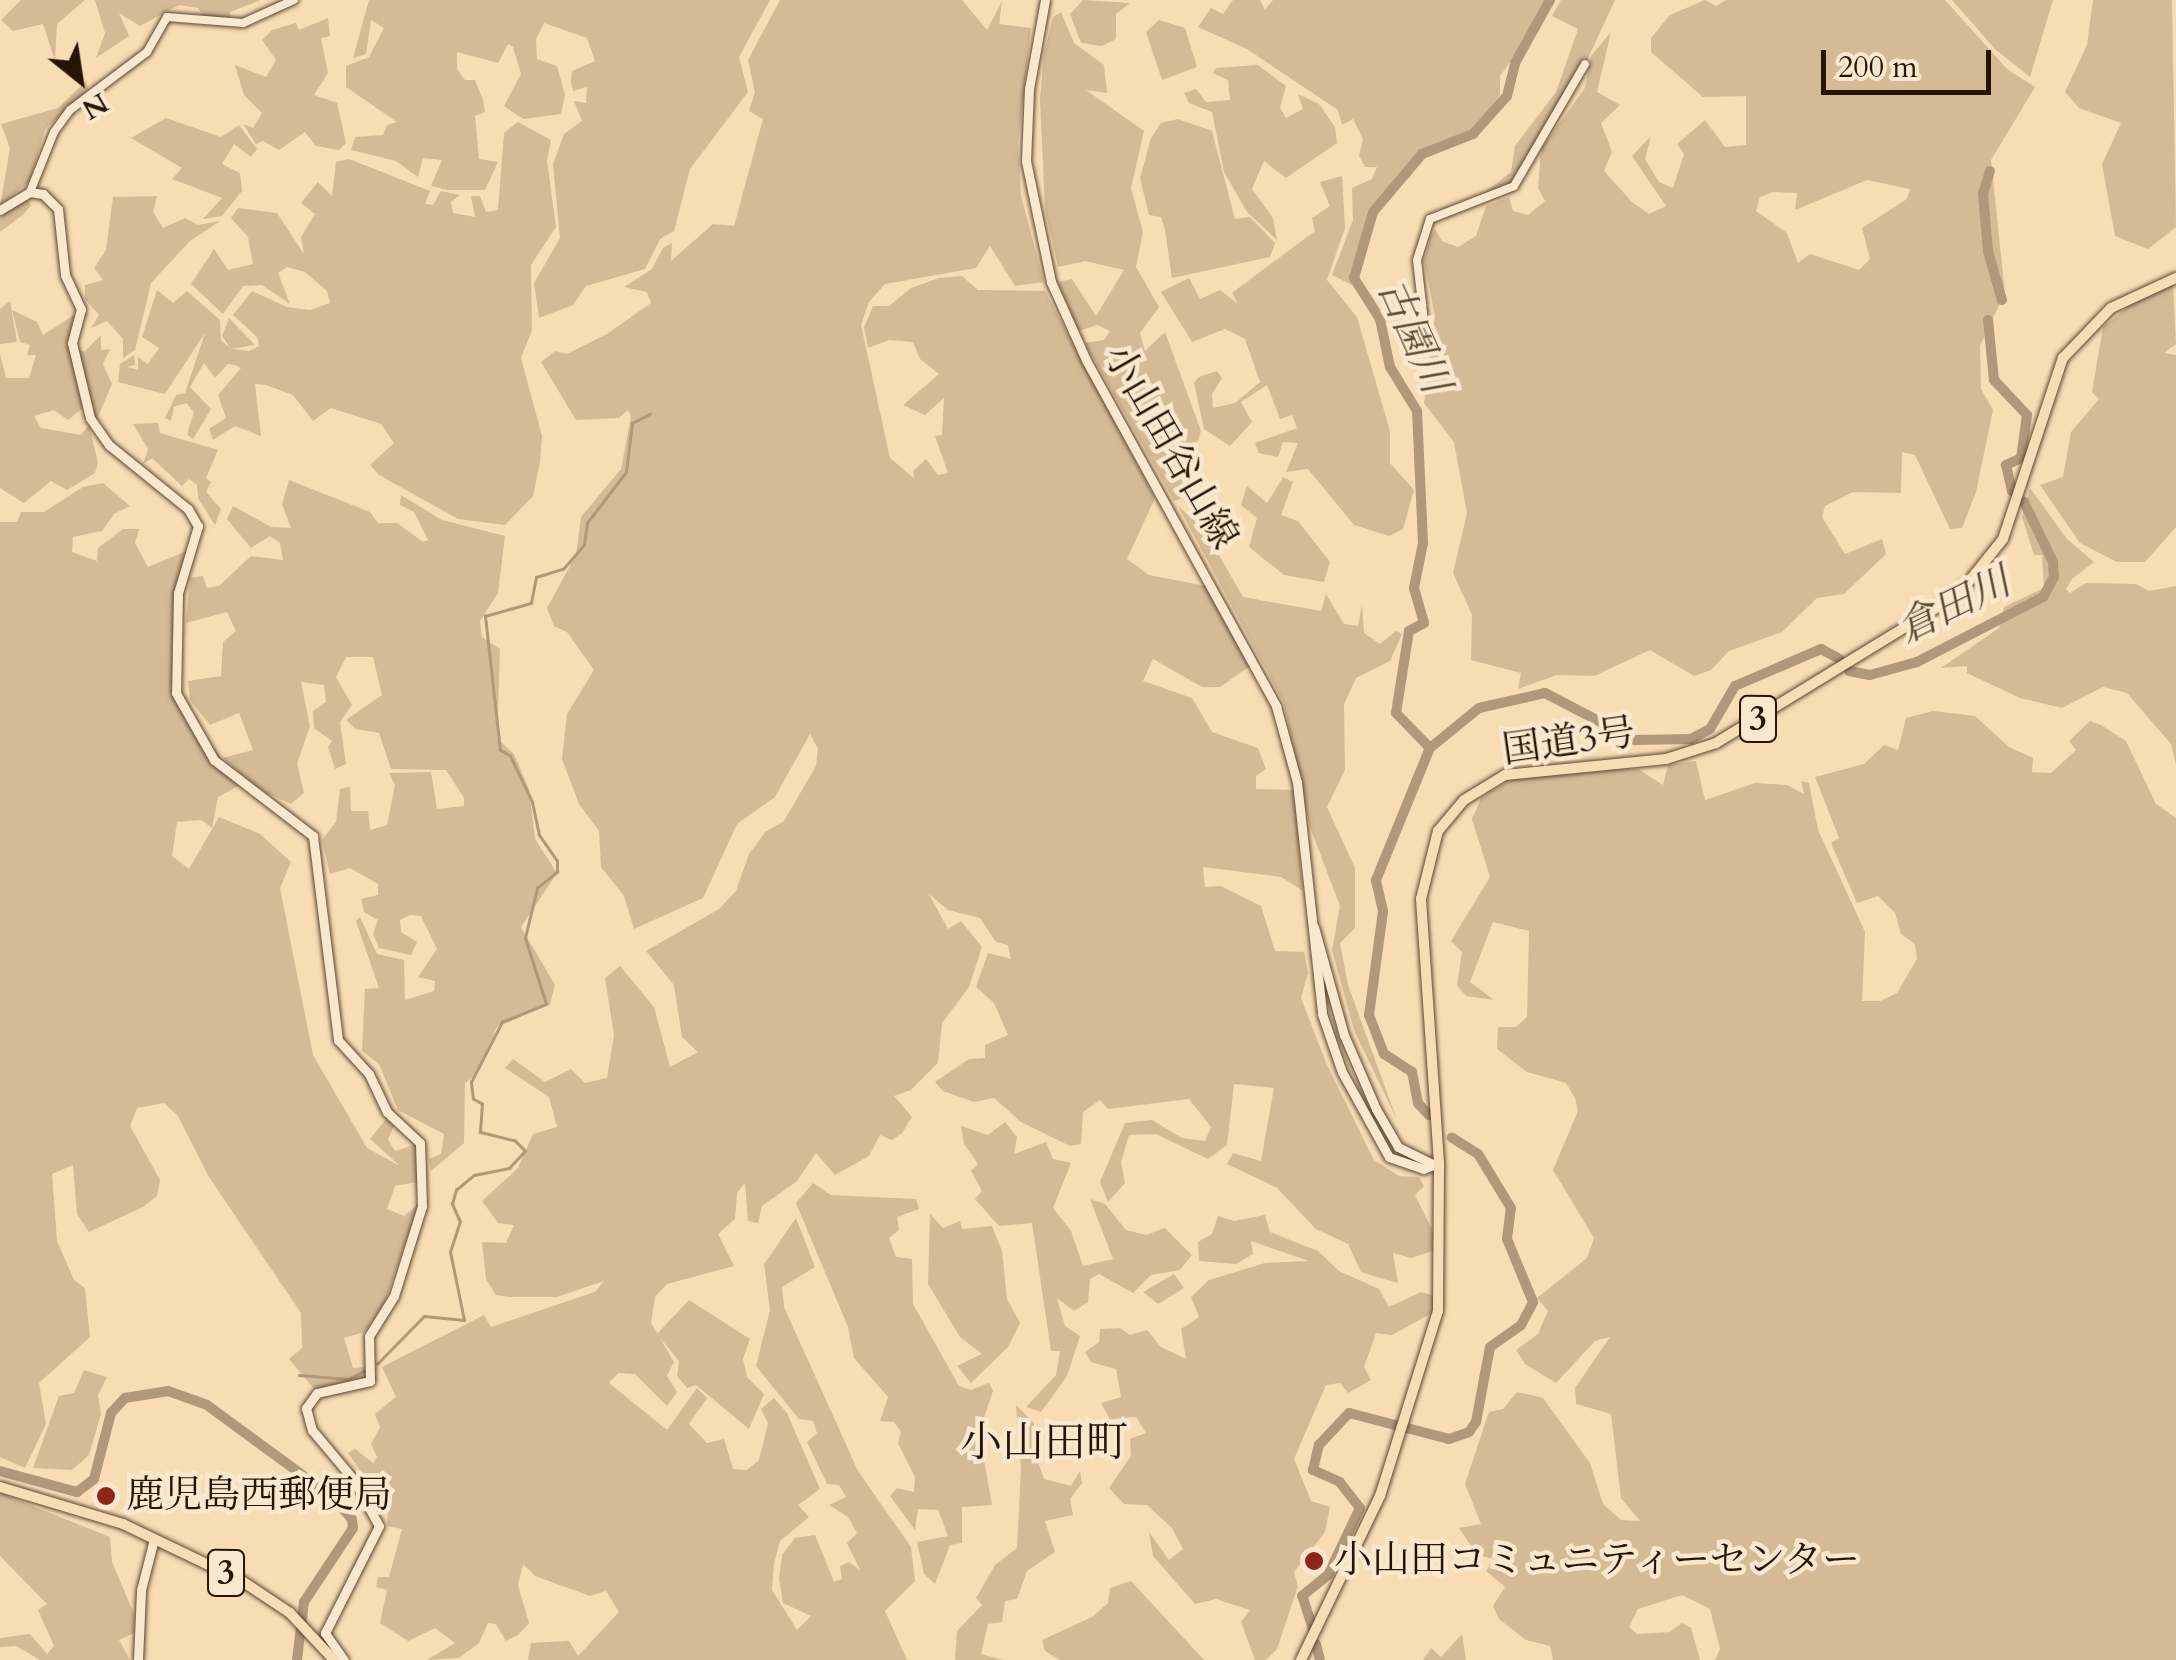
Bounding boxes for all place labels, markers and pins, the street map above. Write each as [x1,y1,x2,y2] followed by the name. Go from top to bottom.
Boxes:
[126,1473,392,1519] place label: 鹿児島西郵便局
[95,1485,117,1507] marker: 鹿児島西郵便局
[1334,1538,1866,1584] place label: 小山田コミュニティーセンター
[1303,1550,1325,1572] marker: 小山田コミュニティーセンター

